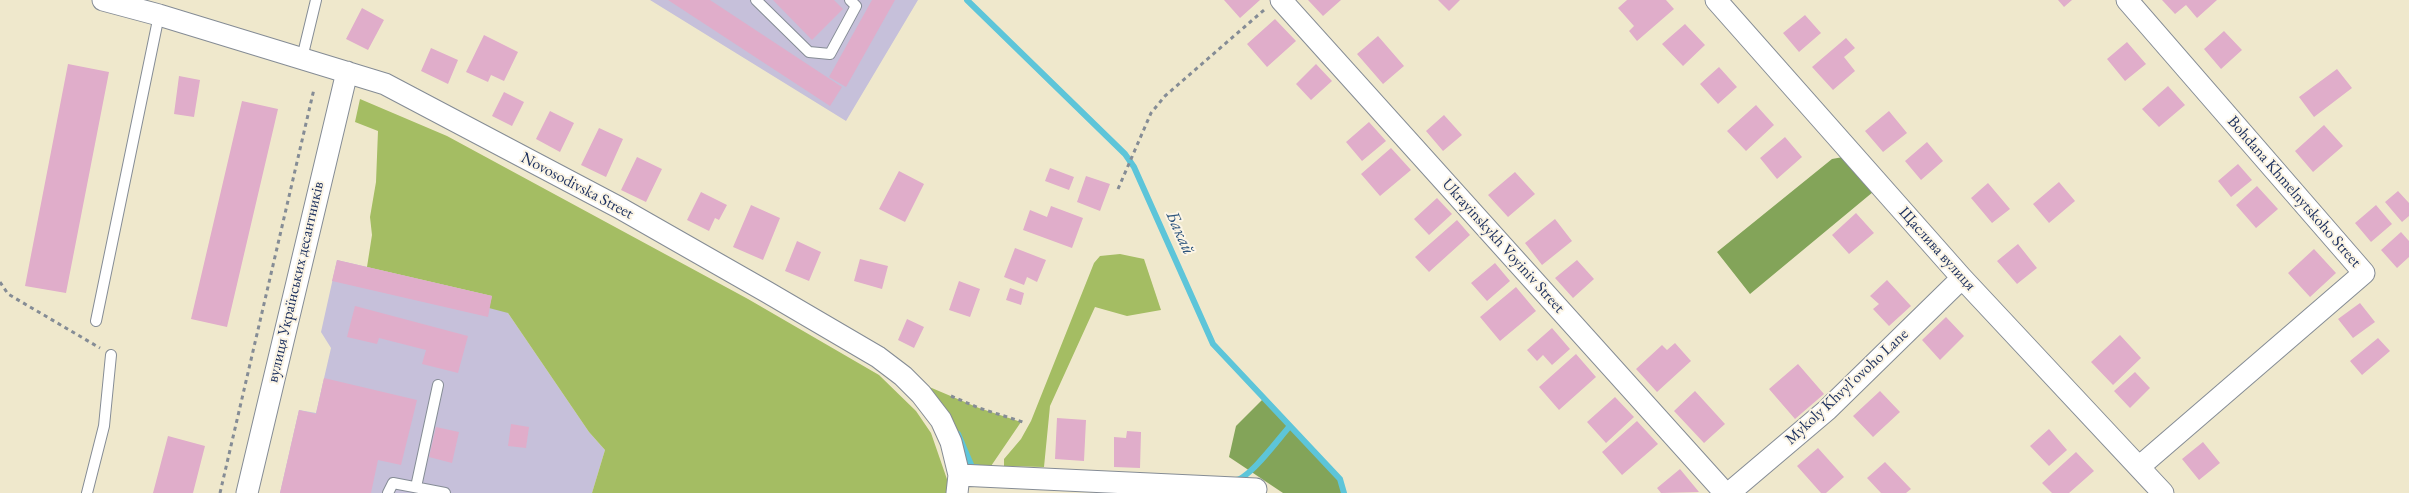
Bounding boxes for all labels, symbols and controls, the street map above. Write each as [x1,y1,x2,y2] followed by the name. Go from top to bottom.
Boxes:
[2223,112,2365,272] street label: Bohdana Khmelnytskoho Street
[518,148,636,224] street label: Novosodivska Street
[1438,175,1568,317] street label: Ukrayinskykh Voyiniv Street
[264,180,328,384] street label: вулиця Українських десантників
[1894,203,1980,295] street label: Щаслива вулиця
[1161,208,1199,258] water label: Бакай
[1781,325,1913,449] street label: Mykoly Khvyl'ovoho Lane

